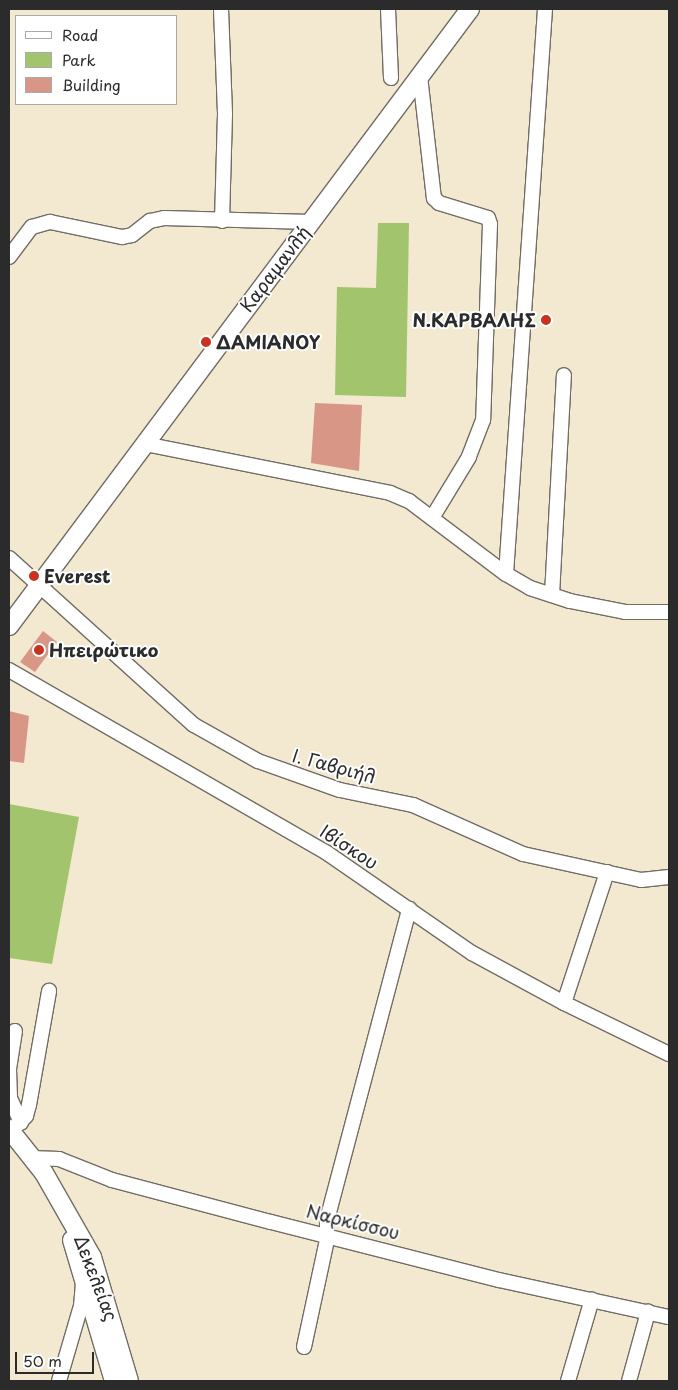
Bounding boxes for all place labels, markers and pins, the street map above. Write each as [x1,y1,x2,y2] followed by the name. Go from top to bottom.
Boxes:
[412,309,536,331] place label: Ν.ΚΑΡΒΑΛΗΣ
[540,314,552,326] marker: Ν.ΚΑΡΒΑΛΗΣ
[216,331,320,353] place label: ΔΑΜΙΑΝΟΥ
[200,336,212,348] marker: ΔΑΜΙΑΝΟΥ
[44,565,111,587] place label: Everest
[28,570,40,582] marker: Everest
[49,639,158,661] place label: Ηπειρώτικο
[33,644,45,656] marker: Ηπειρώτικο

